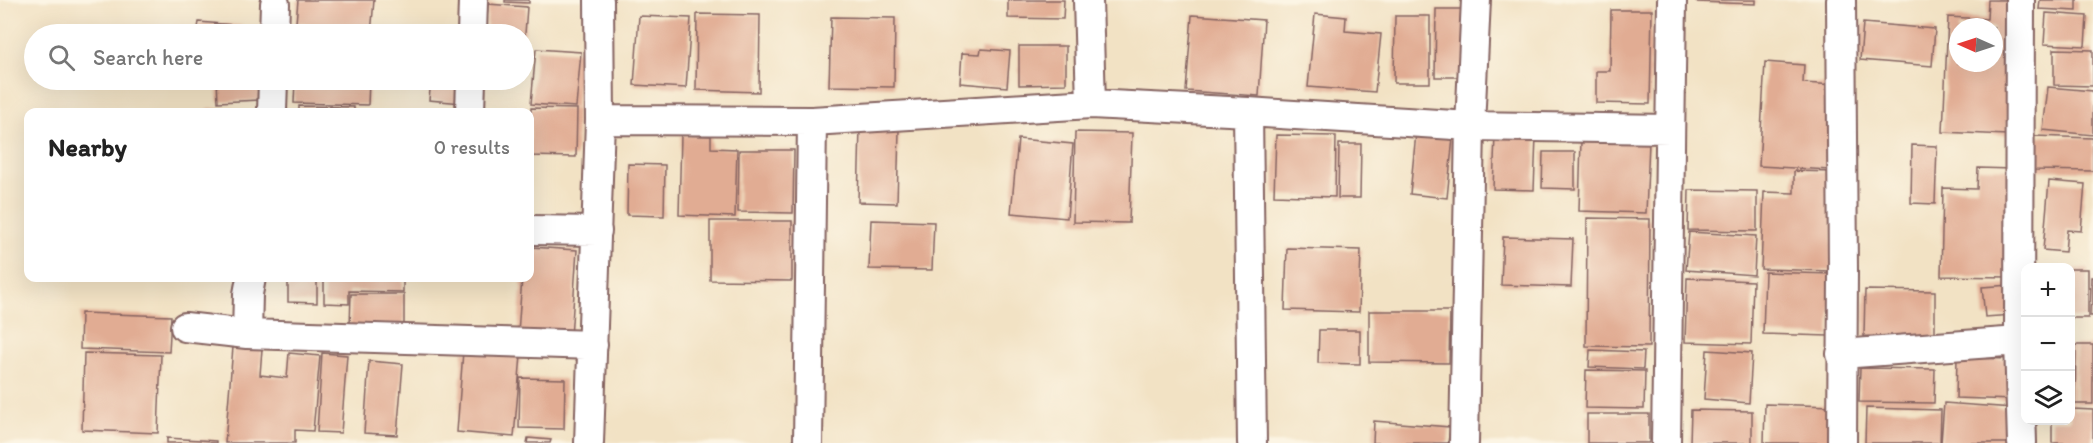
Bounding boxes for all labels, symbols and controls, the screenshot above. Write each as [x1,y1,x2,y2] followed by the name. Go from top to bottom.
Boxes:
[1949,18,2003,72] north arrow
[24,24,534,90] search box
[45,41,78,74] icon: search
[93,44,203,71] text: Search here
[48,131,127,163] text: Nearby
[434,135,510,159] text: 0 results
[2021,263,2075,425] map controls
[2021,263,2075,317] button: +
[2021,317,2075,371] button: −
[2021,371,2075,425] button: layers

